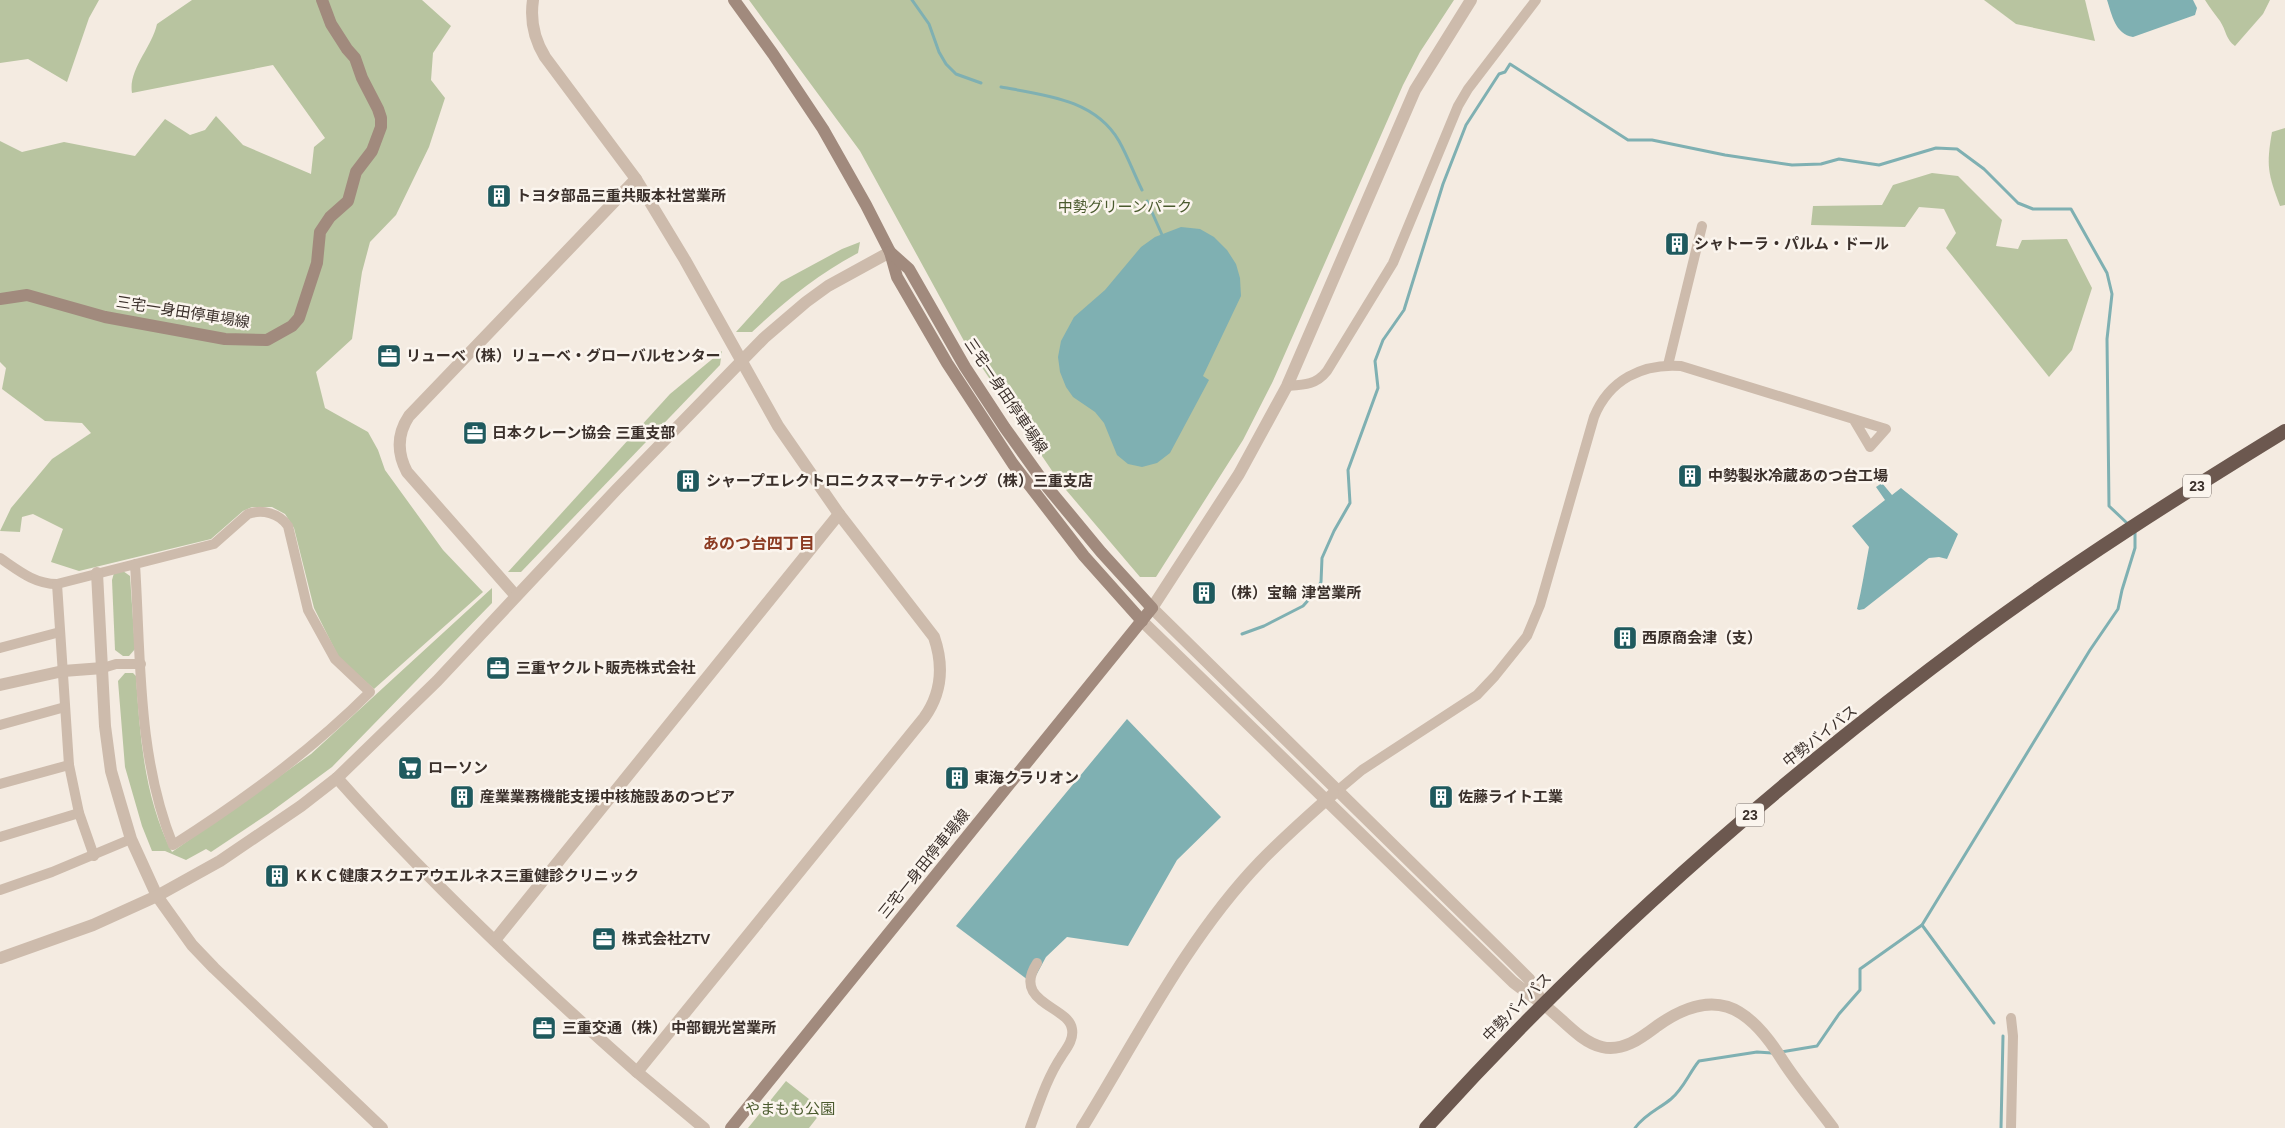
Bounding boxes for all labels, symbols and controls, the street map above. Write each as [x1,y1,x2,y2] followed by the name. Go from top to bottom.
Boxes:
[486,183,512,209] building icon: トヨタ部品三重共販本社営業所
[516,187,726,204] place label: トヨタ部品三重共販本社営業所
[1058,198,1192,215] park label: 中勢グリーンパーク
[1664,231,1690,257] building icon: シャトーラ・パルム・ドール
[1694,235,1889,252] place label: シャトーラ・パルム・ドール
[115,293,251,330] street label: 三宅一身田停車場線
[962,335,1051,456] street label: 三宅一身田停車場線
[376,343,402,369] office icon: リューベ（株）リューベ・グローバルセンター
[406,347,721,364] place label: リューベ（株）リューベ・グローバルセンター
[462,420,488,446] office icon: 日本クレーン協会 三重支部
[492,424,675,441] place label: 日本クレーン協会 三重支部
[1677,463,1703,489] building icon: 中勢製氷冷蔵あのつ台工場
[1708,467,1888,484] place label: 中勢製氷冷蔵あのつ台工場
[675,468,701,494] building icon: シャープエレクトロニクスマーケティング（株）三重支店
[706,472,1093,489] place label: シャープエレクトロニクスマーケティング（株）三重支店
[2183,474,2211,498] road number: 23
[703,535,815,552] district label: あのつ台四丁目
[1191,580,1217,606] building icon: （株）宝輪 津営業所
[1222,584,1361,601] place label: （株）宝輪 津営業所
[1612,625,1638,651] building icon: 西原商会津（支）
[1642,629,1762,646] place label: 西原商会津（支）
[485,655,511,681] office icon: 三重ヤクルト販売株式会社
[516,659,696,676] place label: 三重ヤクルト販売株式会社
[1779,701,1860,770] street label: 中勢バイパス
[397,755,423,781] supermarket icon: ローソン
[428,759,488,776] place label: ローソン
[944,765,970,791] building icon: 東海クラリオン
[974,769,1079,786] place label: 東海クラリオン
[449,784,475,810] building icon: 産業業務機能支援中核施設あのつピア
[1428,784,1454,810] building icon: 佐藤ライト工業
[480,788,735,805] place label: 産業業務機能支援中核施設あのつピア
[1458,788,1563,805] place label: 佐藤ライト工業
[1736,804,1764,826] road number: 23
[875,806,973,921] street label: 三宅一身田停車場線
[264,863,290,889] building icon: ＫＫＣ健康スクエアウエルネス三重健診クリニック
[294,867,639,884] place label: ＫＫＣ健康スクエアウエルネス三重健診クリニック
[591,926,617,952] office icon: 株式会社ZTV
[622,930,710,947] place label: 株式会社ZTV
[1479,969,1554,1044] street label: 中勢バイパス
[531,1015,557,1041] office icon: 三重交通（株） 中部観光営業所
[562,1019,776,1036] place label: 三重交通（株） 中部観光営業所
[745,1100,835,1117] park label: やまもも公園

